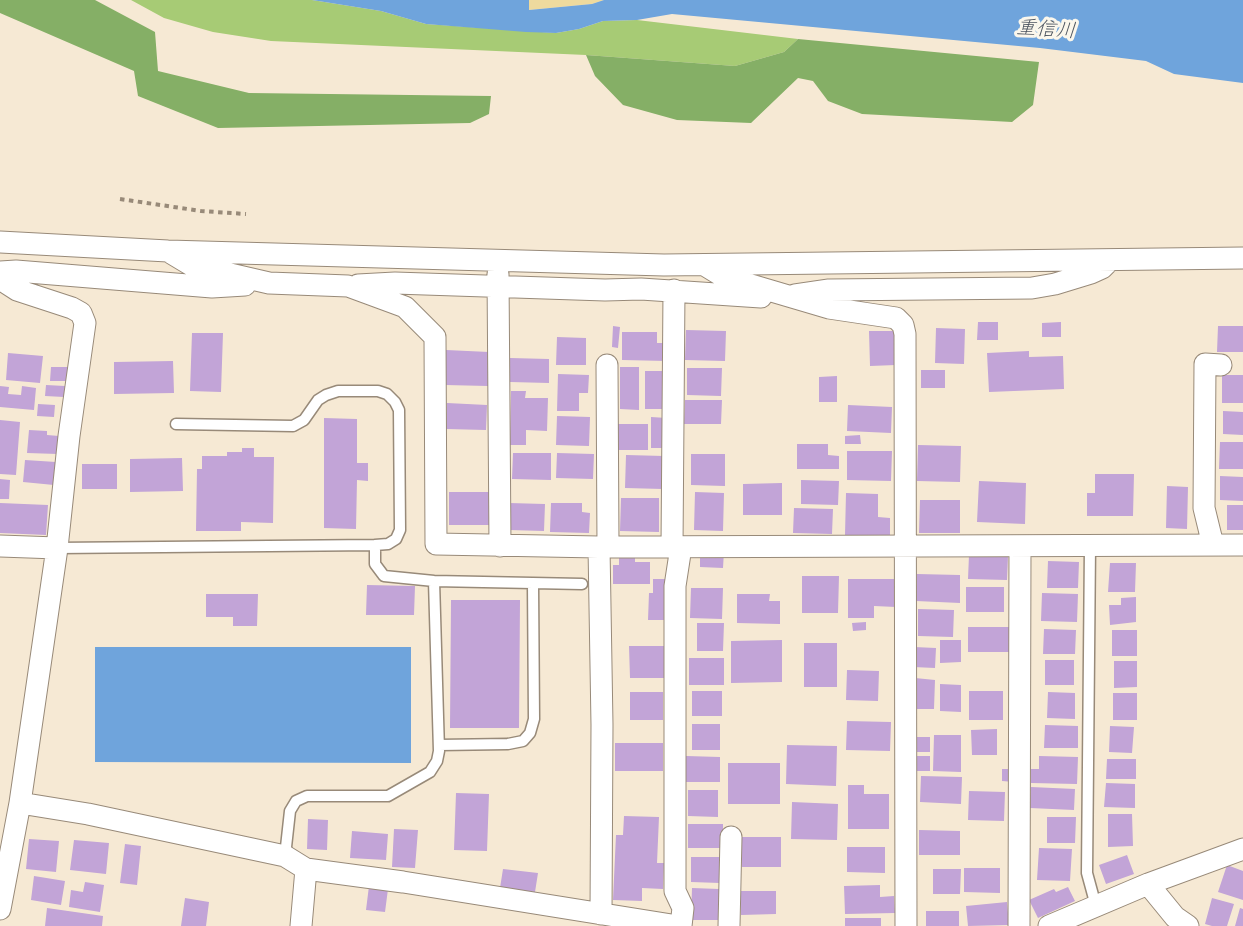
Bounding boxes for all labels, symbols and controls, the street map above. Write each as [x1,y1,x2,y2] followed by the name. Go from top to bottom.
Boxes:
[1015,15,1077,43] water label: 重信川

